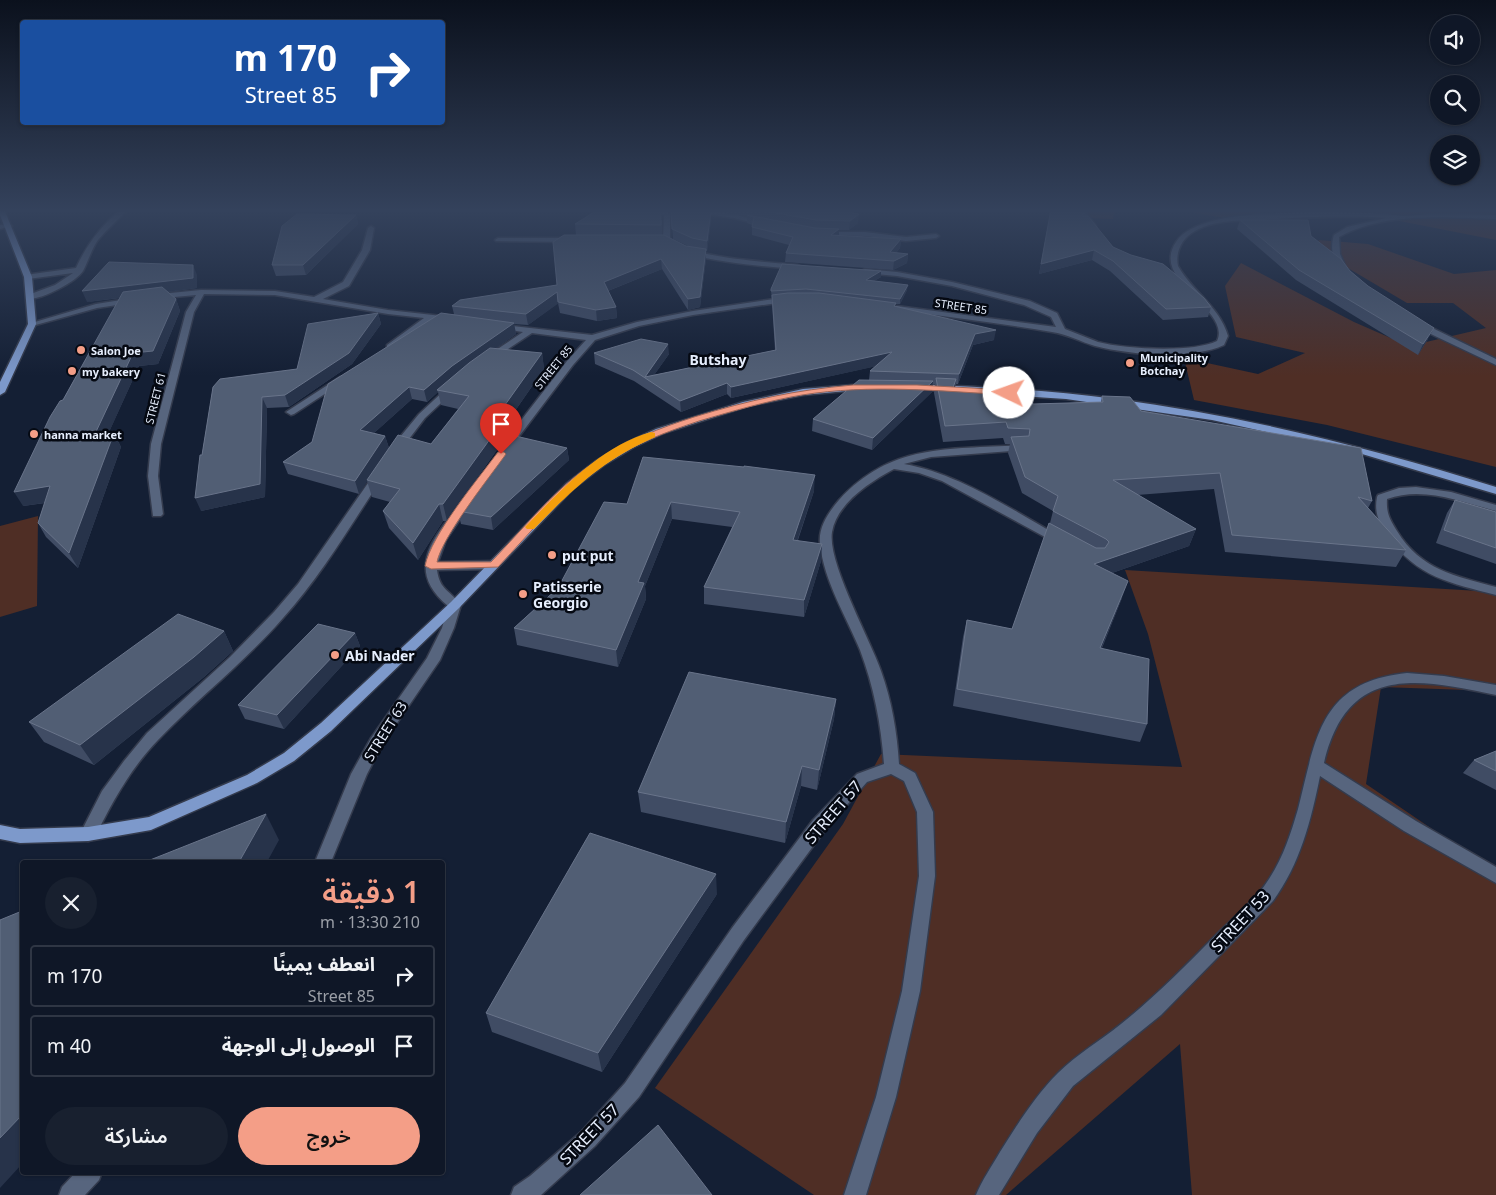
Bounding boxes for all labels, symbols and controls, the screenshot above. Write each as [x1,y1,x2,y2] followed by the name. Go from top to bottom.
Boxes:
[1430,15,1480,185] map controls
[1430,15,1480,65] button: sound
[234,34,337,81] text: 170 m
[355,40,420,105] icon: right
[1430,75,1480,125] button: search
[245,79,337,109] text: Street 85
[1430,135,1480,185] button: layers
[934,295,988,317] street label: STREET 85
[531,342,575,392] street label: STREET 85
[91,343,141,358] place label: Salon Joe
[75,344,87,356] marker: Salon Joe
[690,350,747,369] district label: Butshay
[1140,350,1209,378] place label: Municipality Botchay
[1124,357,1136,369] marker: Municipality Botchay
[82,364,141,379] place label: my bakery
[66,365,78,377] marker: my bakery
[982,366,1034,418] position arrow
[141,371,169,425] street label: STREET 61
[480,403,522,454] pin
[487,410,515,438] icon: arrive
[44,427,122,442] place label: hanna market
[28,428,40,440] marker: hanna market
[562,546,614,565] place label: put put
[546,549,558,561] marker: put put
[533,577,602,612] place label: Patisserie Georgio
[517,588,529,600] marker: Patisserie Georgio
[345,646,415,665] place label: Abi Nader
[329,649,341,661] marker: Abi Nader
[359,697,411,765] street label: STREET 63
[800,776,866,848] street label: STREET 57
[322,871,420,912] text: 1 دقيقة
[45,877,97,929] button: close
[1206,885,1274,957] street label: STREET 53
[320,911,420,933] text: 210 m · 13:30
[273,951,375,977] text: انعطف يمينًا
[390,962,418,990] icon: right
[47,963,102,989] text: 170 m
[308,985,375,1007] text: Street 85
[222,1032,375,1058] text: الوصول إلى الوجهة
[390,1032,418,1060] icon: arrive
[47,1033,91,1059] text: 40 m
[554,1099,624,1169] street label: STREET 57
[45,1107,228,1165] button: مشاركة
[238,1107,420,1165] button: خروج

